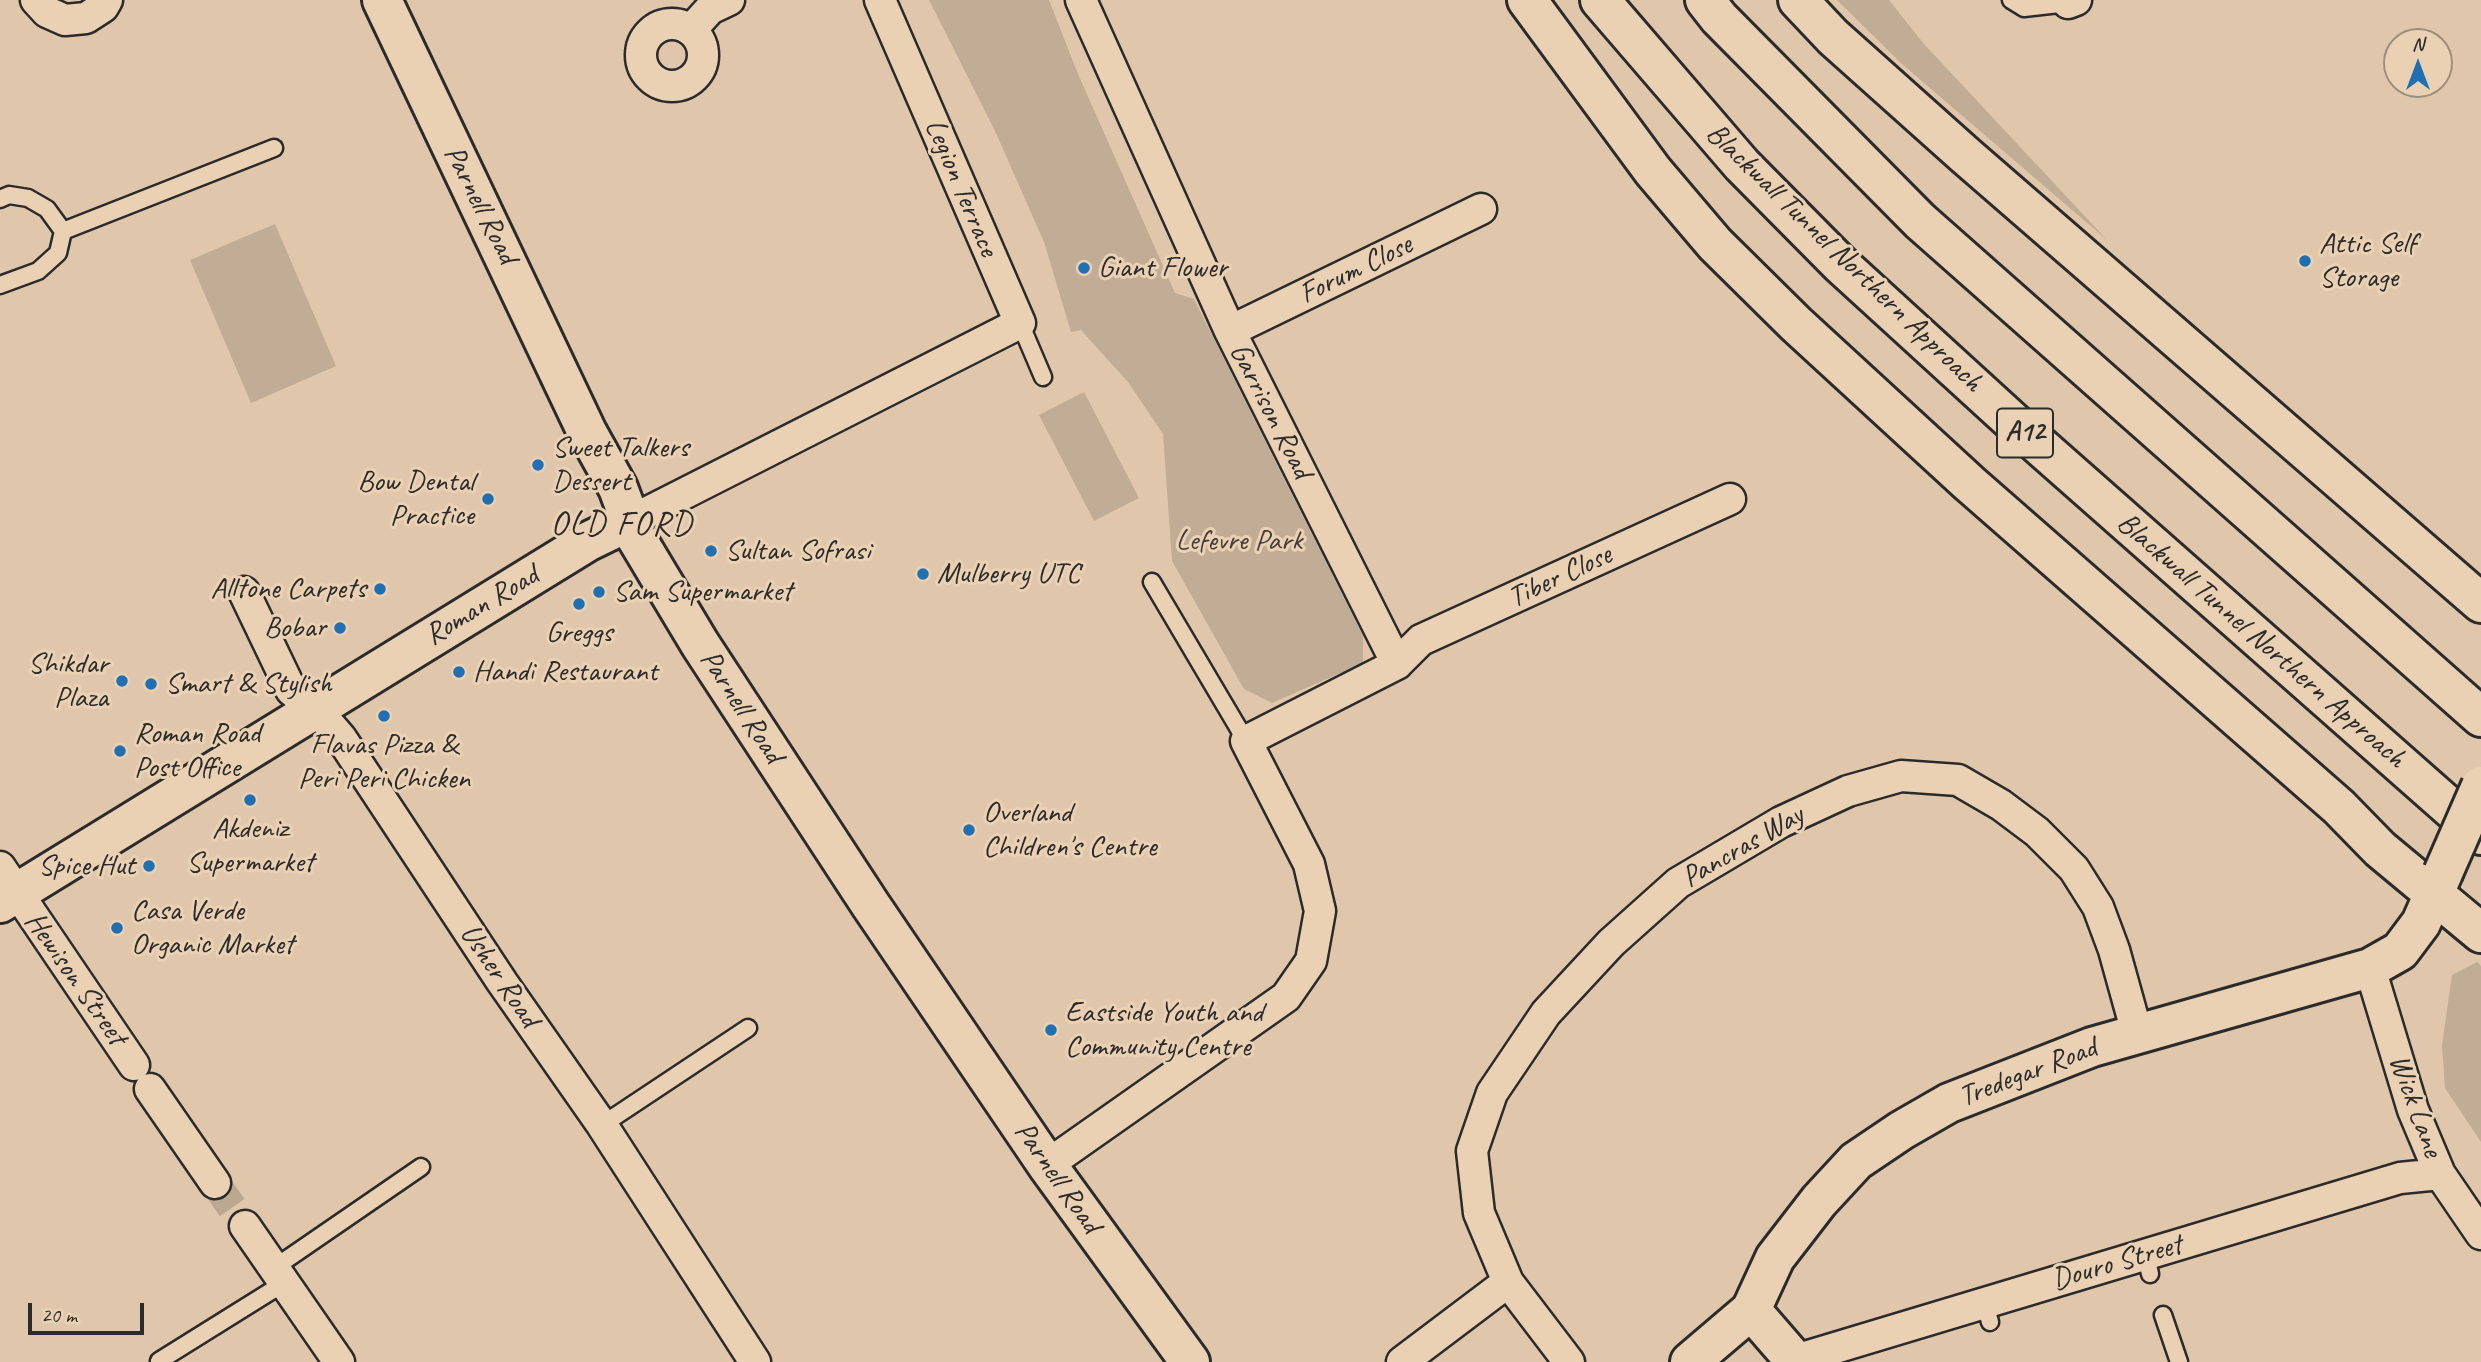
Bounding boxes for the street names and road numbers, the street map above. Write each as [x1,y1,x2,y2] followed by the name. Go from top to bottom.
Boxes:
[916,114,1006,262] street label: Legion Terrace
[1698,116,1990,400] street label: Blackwall Tunnel Northern Approach
[435,140,525,270] street label: Parnell Road
[1294,227,1418,313] street label: Forum Close
[1221,337,1319,485] street label: Garrison Road
[1997,408,2053,458] road number: A12
[2109,506,2413,776] street label: Blackwall Tunnel Northern Approach
[1502,537,1618,617] street label: Tiber Close
[419,558,545,654] street label: Roman Road
[691,644,791,770] street label: Parnell Road
[1676,798,1810,896] street label: Pancras Way
[16,905,134,1053] street label: Hewison Street
[451,918,547,1034] street label: Usher Road
[1954,1030,2102,1116] street label: Tredegar Road
[2380,1050,2450,1162] street label: Wick Lane
[1006,1115,1108,1241] street label: Parnell Road
[2048,1227,2186,1299] street label: Douro Street

